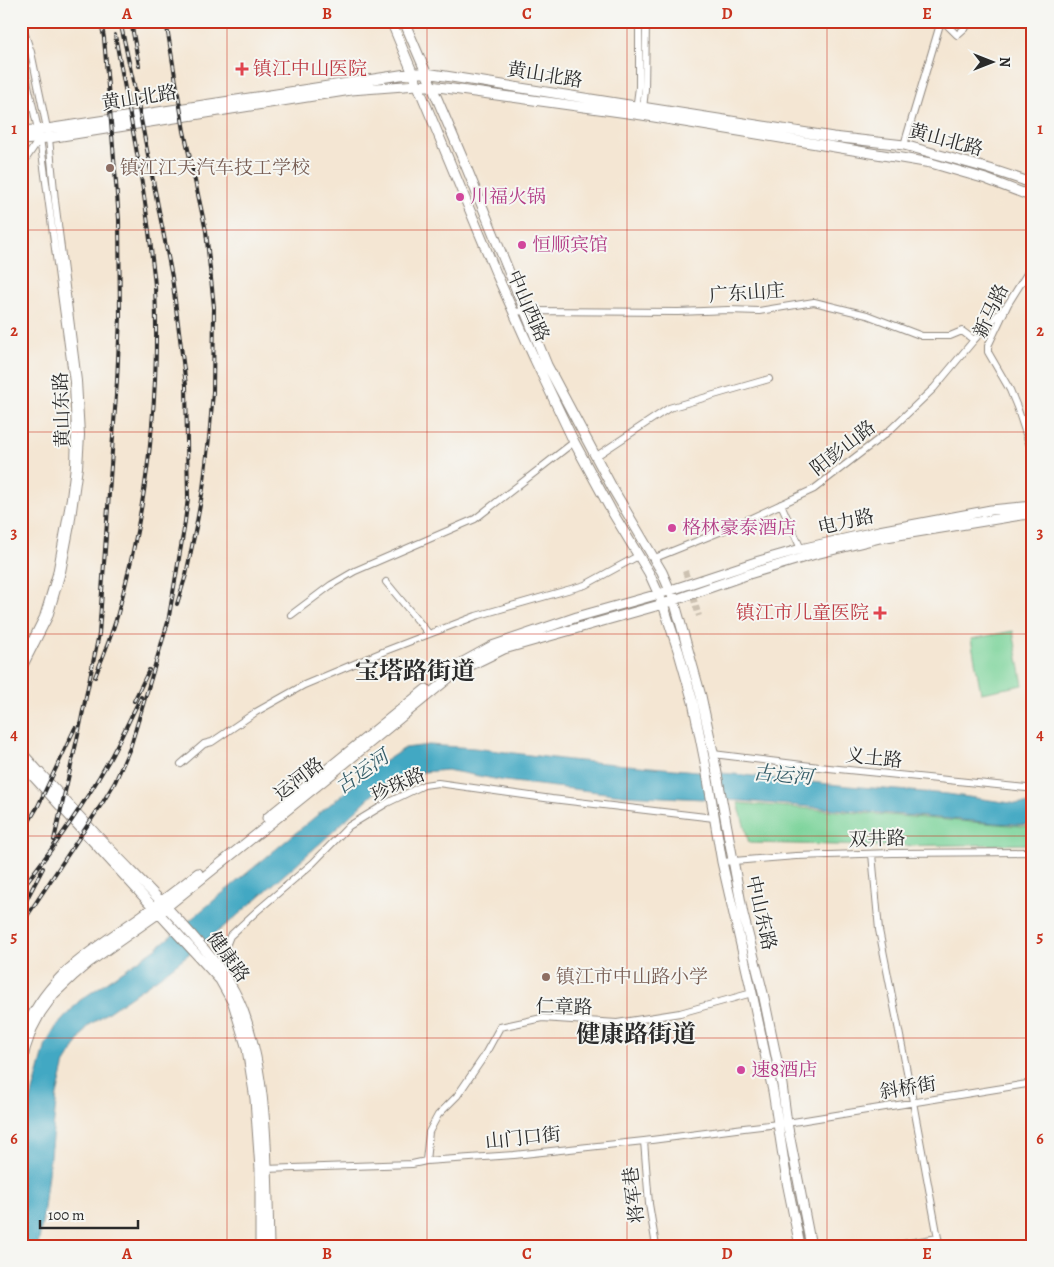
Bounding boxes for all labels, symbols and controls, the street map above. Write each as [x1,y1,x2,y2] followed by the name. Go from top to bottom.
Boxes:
[121,3,133,25] text: A
[322,3,332,25] text: B
[522,3,532,25] text: C
[721,3,733,25] text: D
[922,3,932,25] text: E
[966,38,1016,88] north arrow
[253,56,367,82] place label: 镇江中山医院
[505,56,585,94] street label: 黄山北路
[995,57,1014,67] text: N
[235,62,249,76] marker: 镇江中山医院
[99,79,179,117] street label: 黄山北路
[11,118,17,140] text: 1
[906,118,986,162] street label: 黄山北路
[1037,118,1043,140] text: 1
[120,155,310,181] place label: 镇江江天汽车技工学校
[104,162,116,174] marker: 镇江江天汽车技工学校
[470,184,546,210] place label: 川福火锅
[454,191,466,203] marker: 川福火锅
[532,232,608,258] place label: 恒顺宾馆
[516,239,528,251] marker: 恒顺宾馆
[501,266,555,346] street label: 中山西路
[708,277,786,309] street label: 广东山庄
[967,280,1015,342] street label: 新马路
[10,320,18,342] text: 2
[1036,320,1044,342] text: 2
[48,372,76,448] street label: 黄山东路
[805,414,881,482] street label: 阳彭山路
[815,503,877,541] street label: 电力路
[682,515,796,541] place label: 格林豪泰酒店
[11,522,18,544] text: 3
[666,522,678,534] marker: 格林豪泰酒店
[1037,522,1044,544] text: 3
[736,600,869,626] place label: 镇江市儿童医院
[873,606,887,620] marker: 镇江市儿童医院
[355,655,475,687] district label: 宝塔路街道
[10,724,18,746] text: 4
[1036,724,1044,746] text: 4
[330,742,397,800] water label: 古运河
[844,742,904,774] street label: 义土路
[269,751,329,807] street label: 运河路
[752,759,817,791] water label: 古运河
[367,762,429,808] street label: 珍珠路
[848,825,906,853] street label: 双井路
[740,873,782,953] street label: 中山东路
[11,926,18,948] text: 5
[201,926,255,988] street label: 健康路
[1037,926,1044,948] text: 5
[556,964,708,990] place label: 镇江市中山路小学
[540,971,552,983] marker: 镇江市中山路小学
[535,994,593,1020] street label: 仁章路
[576,1018,696,1050] district label: 健康路街道
[751,1057,817,1083] place label: 速8酒店
[735,1064,747,1076] marker: 速8酒店
[878,1071,938,1105] street label: 斜桥街
[484,1121,562,1155] street label: 山门口街
[10,1128,18,1150] text: 6
[1036,1128,1044,1150] text: 6
[618,1165,650,1225] street label: 将军巷
[40,1197,138,1229] scale bar
[48,1205,85,1225] text: 100 m
[121,1243,133,1265] text: A
[322,1243,332,1265] text: B
[522,1243,532,1265] text: C
[721,1243,733,1265] text: D
[922,1243,932,1265] text: E

